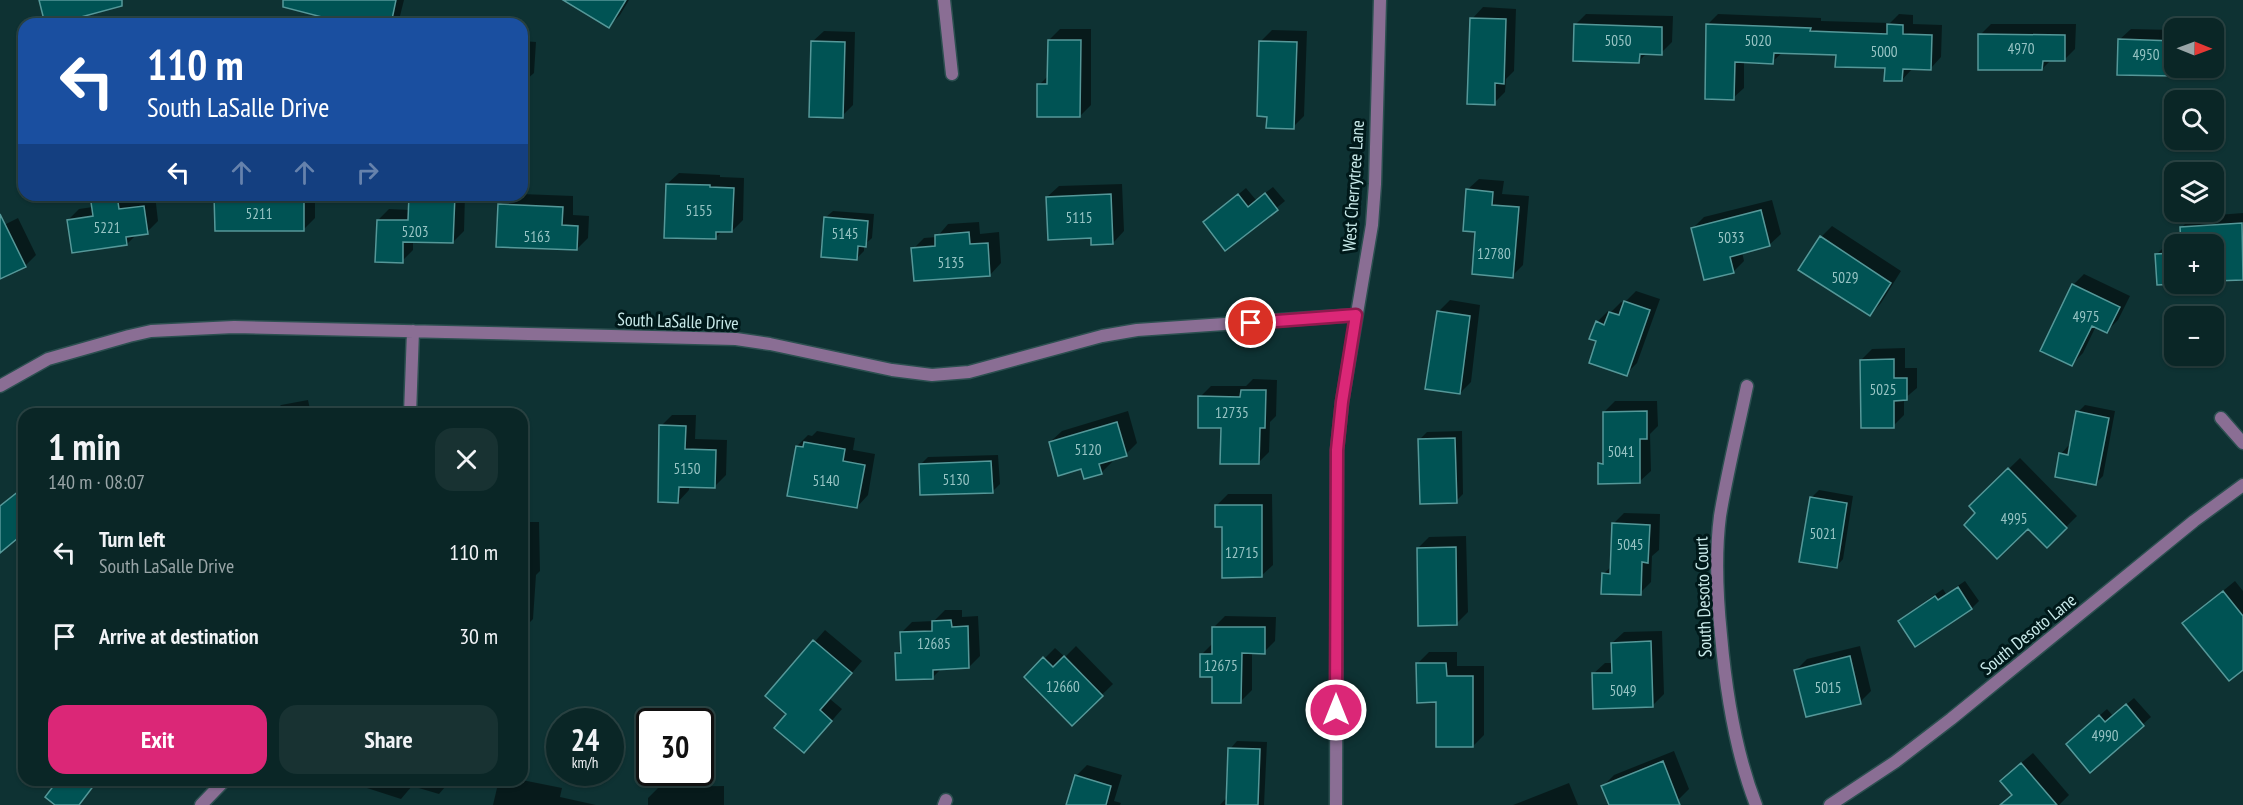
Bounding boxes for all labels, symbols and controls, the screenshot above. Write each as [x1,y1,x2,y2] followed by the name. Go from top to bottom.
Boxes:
[2164,18,2224,78] north arrow
[2164,18,2224,366] map controls
[1604,31,1632,50] house number: 5050
[1744,31,1772,50] house number: 5020
[147,37,244,92] text: 110 m
[2007,39,2035,58] house number: 4970
[48,42,126,120] icon: left
[1870,42,1898,61] house number: 5000
[2132,45,2160,64] house number: 4950
[147,90,329,124] text: South LaSalle Drive
[2164,90,2224,150] button: search
[1337,119,1369,253] street label: West Cherrytree Lane
[162,156,195,189] icon: left
[225,156,258,189] icon: ahead
[288,156,321,189] icon: ahead
[351,156,384,189] icon: right
[2164,162,2224,222] button: layers
[685,201,713,220] house number: 5155
[245,204,273,223] house number: 5211
[1065,208,1093,227] house number: 5115
[93,218,121,237] house number: 5221
[401,222,429,241] house number: 5203
[831,224,859,243] house number: 5145
[523,227,551,246] house number: 5163
[1717,228,1745,247] house number: 5033
[2164,234,2224,294] button: +
[1477,244,1511,263] house number: 12780
[937,253,965,272] house number: 5135
[1831,268,1859,287] house number: 5029
[1225,297,1276,348] pin
[1234,306,1267,339] icon: arrive
[2164,306,2224,366] button: −
[617,307,739,335] street label: South LaSalle Drive
[2072,307,2100,326] house number: 4975
[1869,380,1897,399] house number: 5025
[1215,403,1249,422] house number: 12735
[48,423,121,470] text: 1 min
[435,428,498,491] button: close
[1074,440,1102,459] house number: 5120
[1607,442,1635,461] house number: 5041
[673,459,701,478] house number: 5150
[48,469,145,495] text: 140 m · 08:07
[942,470,970,489] house number: 5130
[812,471,840,490] house number: 5140
[2000,509,2028,528] house number: 4995
[1809,524,1837,543] house number: 5021
[99,525,165,553] text: Turn left
[1616,535,1644,554] house number: 5045
[48,536,81,569] icon: left
[1689,536,1717,658] street label: South Desoto Court
[449,538,498,566] text: 110 m
[1225,543,1259,562] house number: 12715
[99,553,234,579] text: South LaSalle Drive
[1975,588,2081,680] street label: South Desoto Lane
[48,620,81,653] icon: arrive
[99,622,259,650] text: Arrive at destination
[459,622,498,650] text: 30 m
[917,634,951,653] house number: 12685
[1204,656,1238,675] house number: 12675
[1046,677,1080,696] house number: 12660
[1304,678,1368,742] position arrow
[1814,678,1842,697] house number: 5015
[1609,681,1637,700] house number: 5049
[48,705,267,774] button: Exit
[279,705,498,774] button: Share
[636,708,714,786] speed limit sign: 30
[571,720,599,759] text: 24
[2091,726,2119,745] house number: 4990
[572,753,598,772] text: km/h

